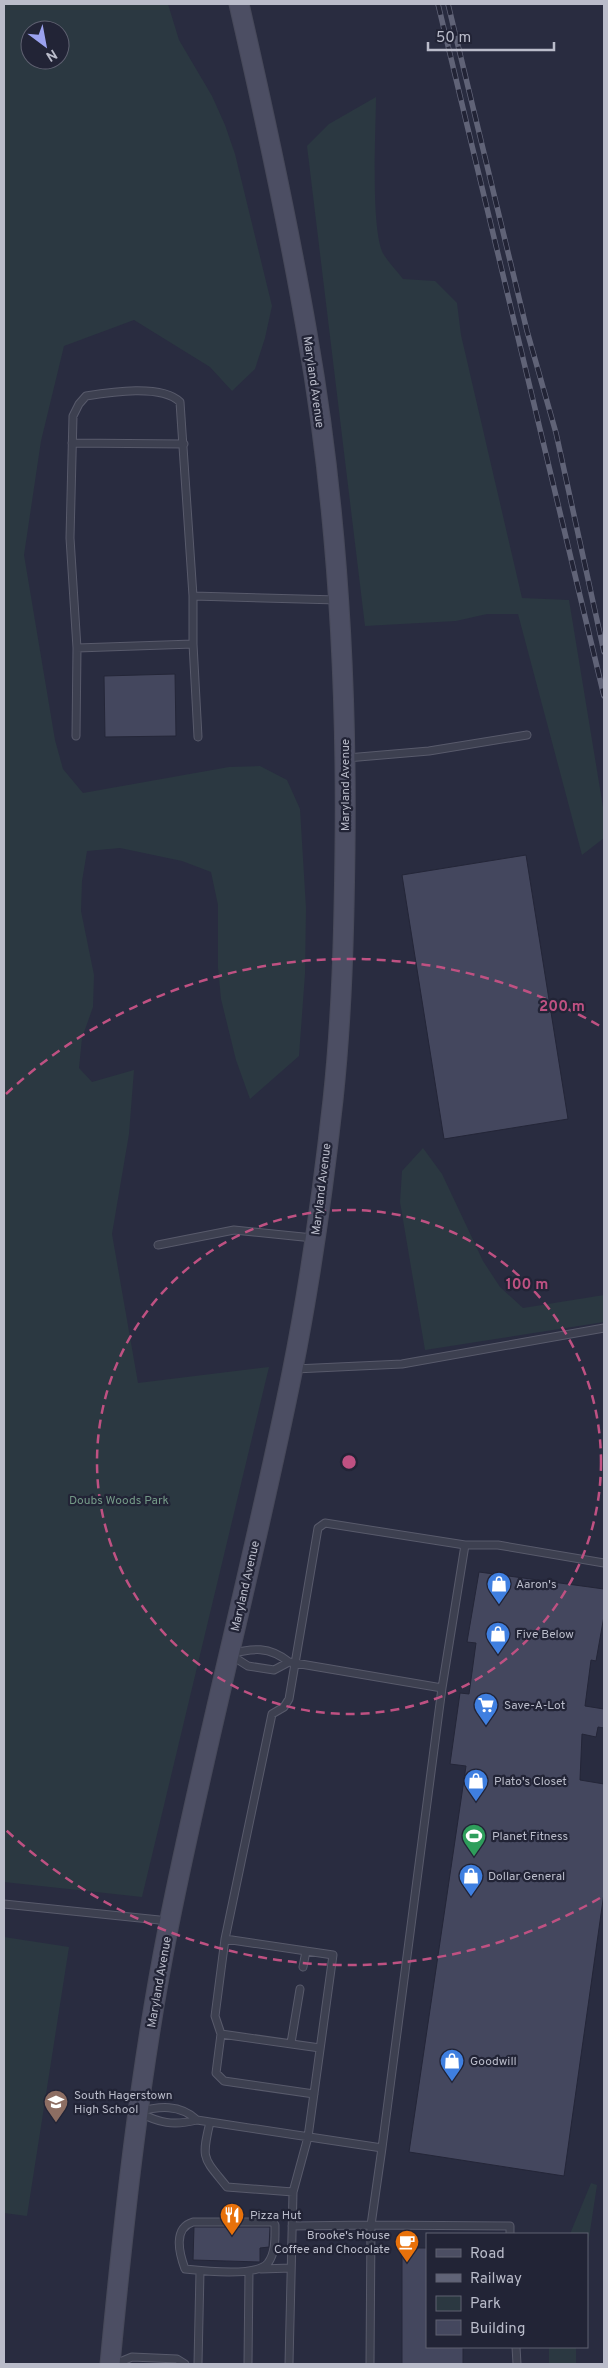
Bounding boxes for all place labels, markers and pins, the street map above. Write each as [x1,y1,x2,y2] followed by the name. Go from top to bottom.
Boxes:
[340,1453,358,1471] centre of rings
[486,1571,512,1605] shop icon: Aaron's
[516,1577,557,1593] place label: Aaron's
[485,1621,511,1655] shop icon: Five Below
[516,1627,574,1643] place label: Five Below
[473,1692,499,1726] supermarket icon: Save-A-Lot
[504,1698,565,1714] place label: Save-A-Lot
[463,1768,489,1802] shop icon: Plato's Closet
[494,1774,567,1790] place label: Plato's Closet
[461,1823,487,1857] sports icon: Planet Fitness
[492,1829,568,1845] place label: Planet Fitness
[458,1863,484,1897] shop icon: Dollar General
[488,1869,565,1885] place label: Dollar General
[439,2048,465,2082] shop icon: Goodwill
[470,2054,517,2070] place label: Goodwill
[74,2088,173,2118] place label: South Hagerstown High School
[43,2089,69,2123] school or university icon: South Hagerstown High School
[219,2202,245,2236] restaurant icon: Pizza Hut
[250,2208,302,2224] place label: Pizza Hut
[274,2228,390,2258] place label: Brooke's House Coffee and Chocolate
[394,2229,420,2263] cafe icon: Brooke's House Coffee and Chocolate

